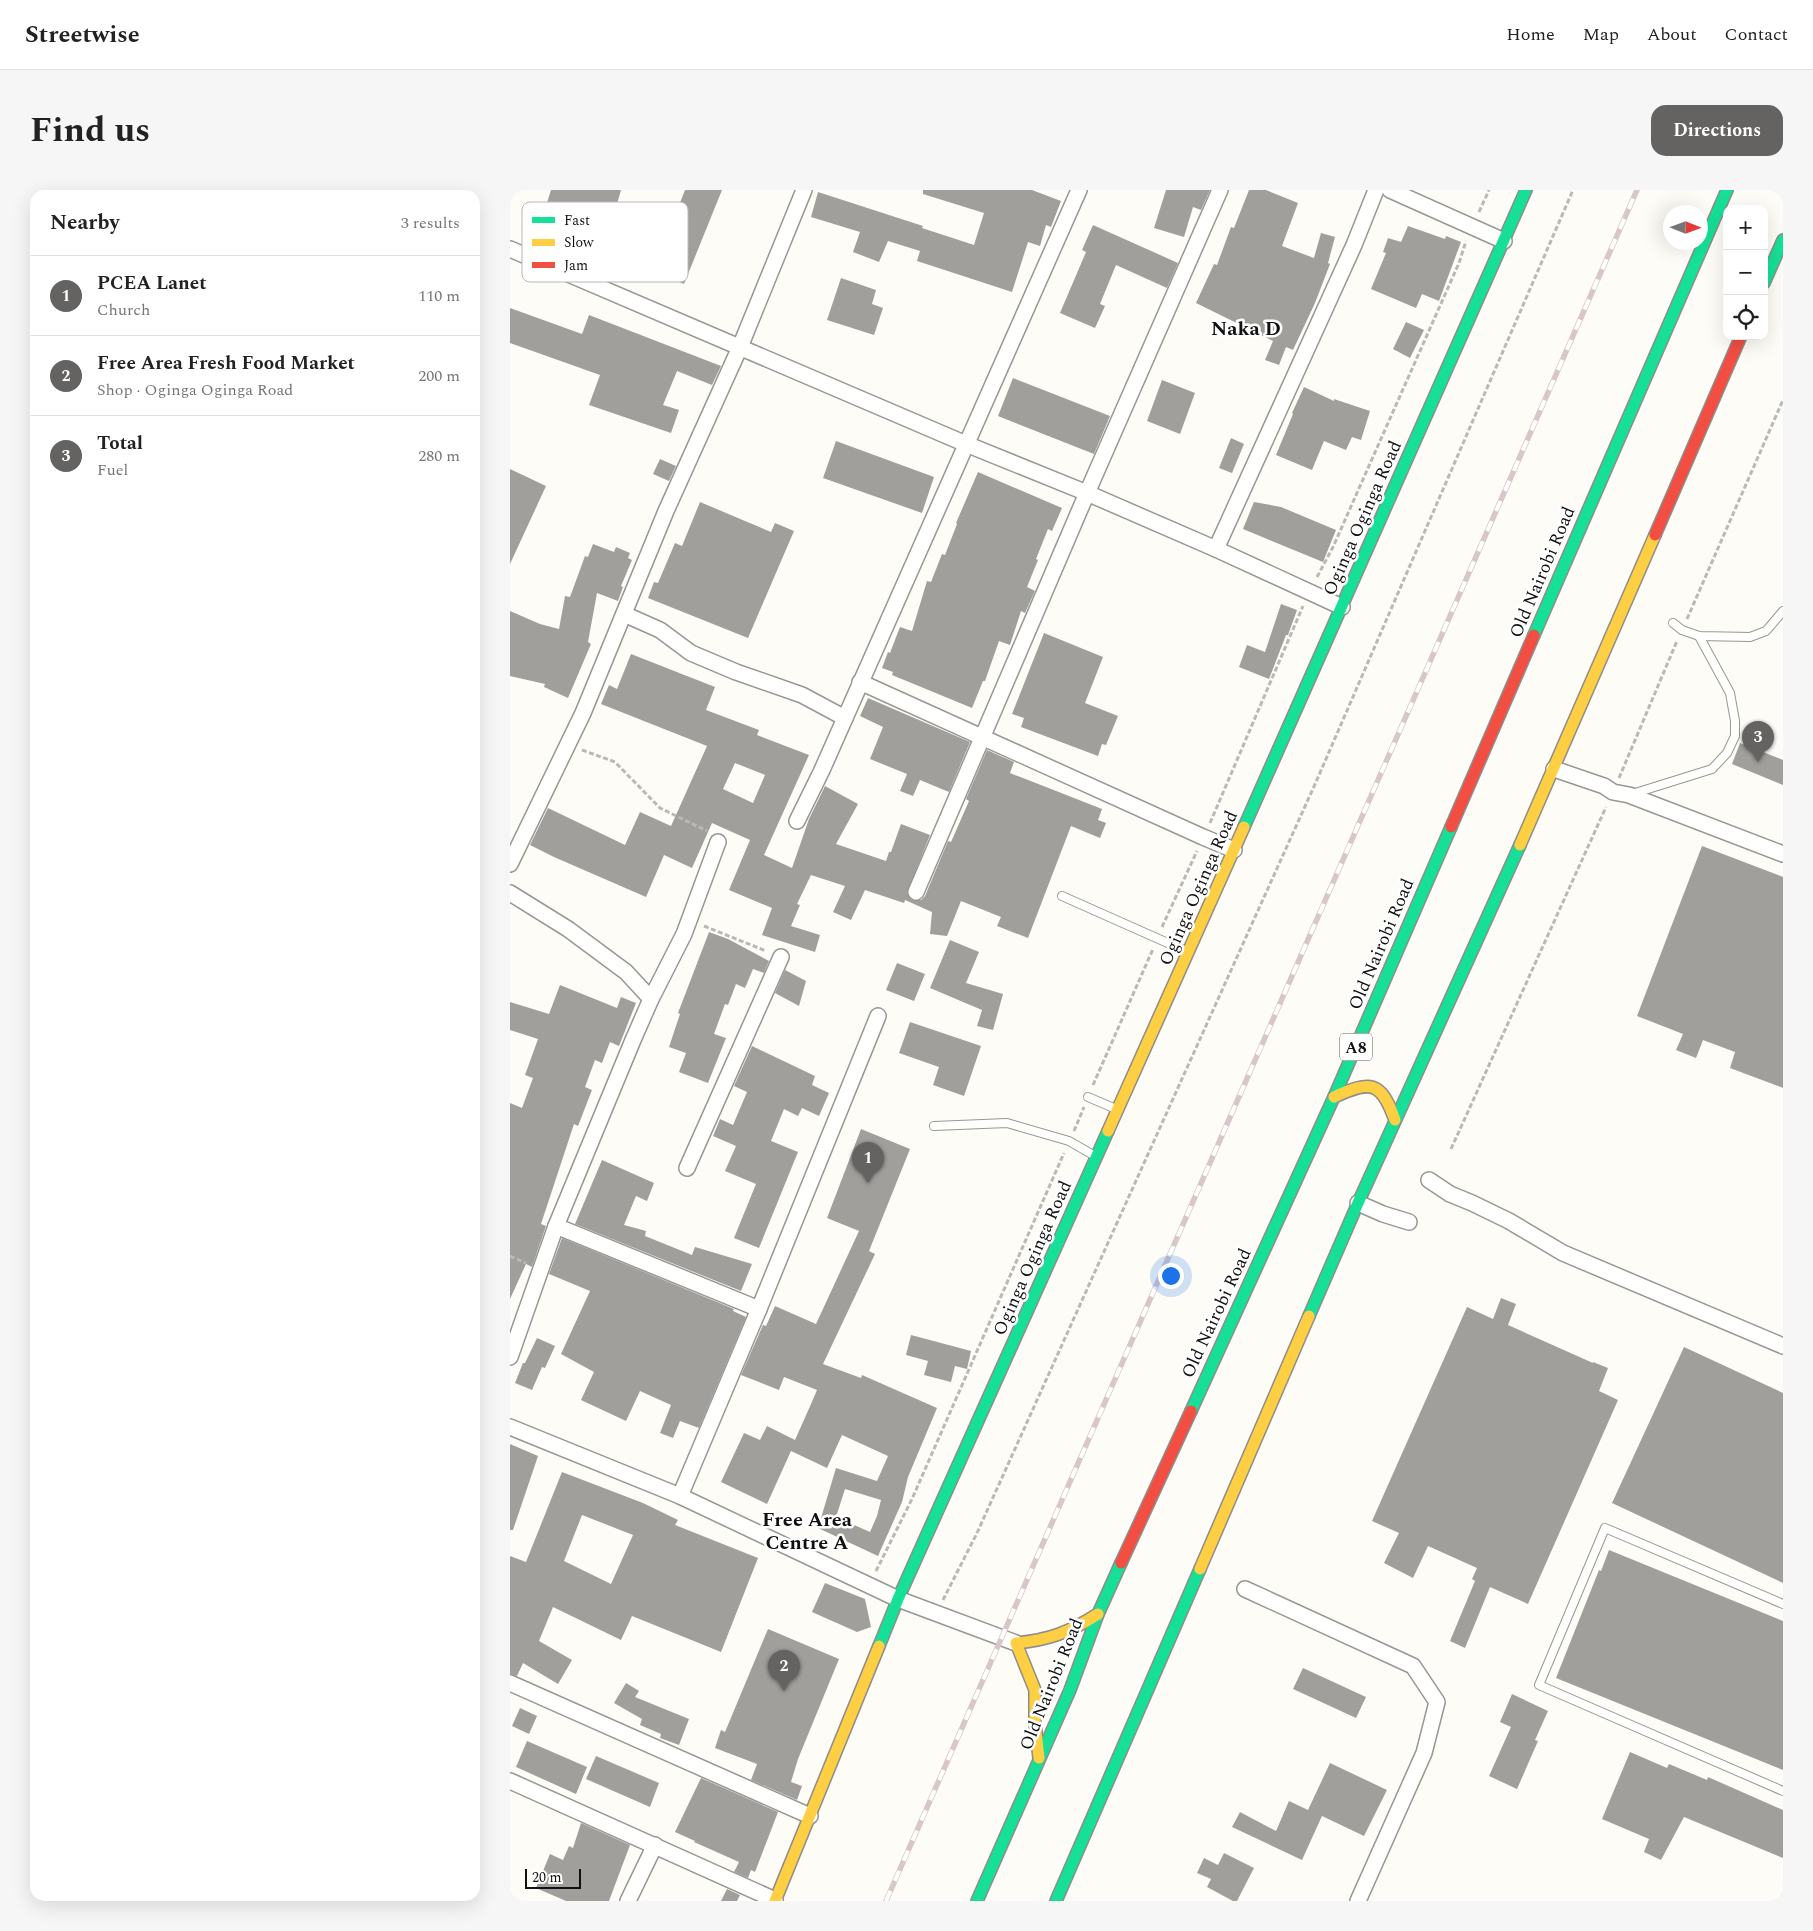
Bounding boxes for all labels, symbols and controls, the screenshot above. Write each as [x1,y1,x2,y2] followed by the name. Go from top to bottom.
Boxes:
[25,17,140,53] text: Streetwise
[1506,21,1555,48] text: Home
[1583,21,1619,48] text: Map
[1647,21,1697,48] text: About
[1725,21,1788,48] text: Contact
[30,104,150,157] text: Find us
[1651,105,1783,156] button: Directions
[522,202,688,282] legend
[1663,205,1708,250] north arrow
[1723,205,1768,340] map controls
[1723,205,1768,250] button: +
[50,207,120,239] text: Nearby
[564,210,590,231] text: Fast
[401,211,460,235] text: 3 results
[564,232,594,253] text: Slow
[1723,250,1768,295] button: −
[564,255,588,276] text: Jam
[97,269,207,298] text: PCEA Lanet
[62,284,70,308] text: 1
[418,284,460,308] text: 110 m
[1723,295,1768,340] button: locate
[97,298,150,322] text: Church
[1211,314,1281,344] district label: Naka D
[97,349,355,378] text: Free Area Fresh Food Market
[62,364,70,388] text: 2
[418,364,460,388] text: 200 m
[97,378,293,402] text: Shop · Oginga Oginga Road
[97,429,143,458] text: Total
[1316,436,1409,600] street label: Oginga Oginga Road
[62,444,70,468] text: 3
[418,444,460,468] text: 280 m
[97,458,128,482] text: Fuel
[1503,502,1582,642] street label: Old Nairobi Road
[1742,721,1774,762] pin: 3
[1152,806,1245,970] street label: Oginga Oginga Road
[1342,874,1421,1014] street label: Old Nairobi Road
[1340,1034,1372,1060] road number: A8
[852,1142,884,1183] pin: 1
[986,1176,1079,1340] street label: Oginga Oginga Road
[1175,1244,1258,1383] street label: Old Nairobi Road
[1158,1263,1184,1289] your location
[762,1505,853,1558] district label: Free Area Centre A
[1013,1614,1090,1754] street label: Old Nairobi Road
[768,1650,800,1691] pin: 2
[525,1866,581,1889] scale bar
[532,1867,562,1888] text: 20 m

